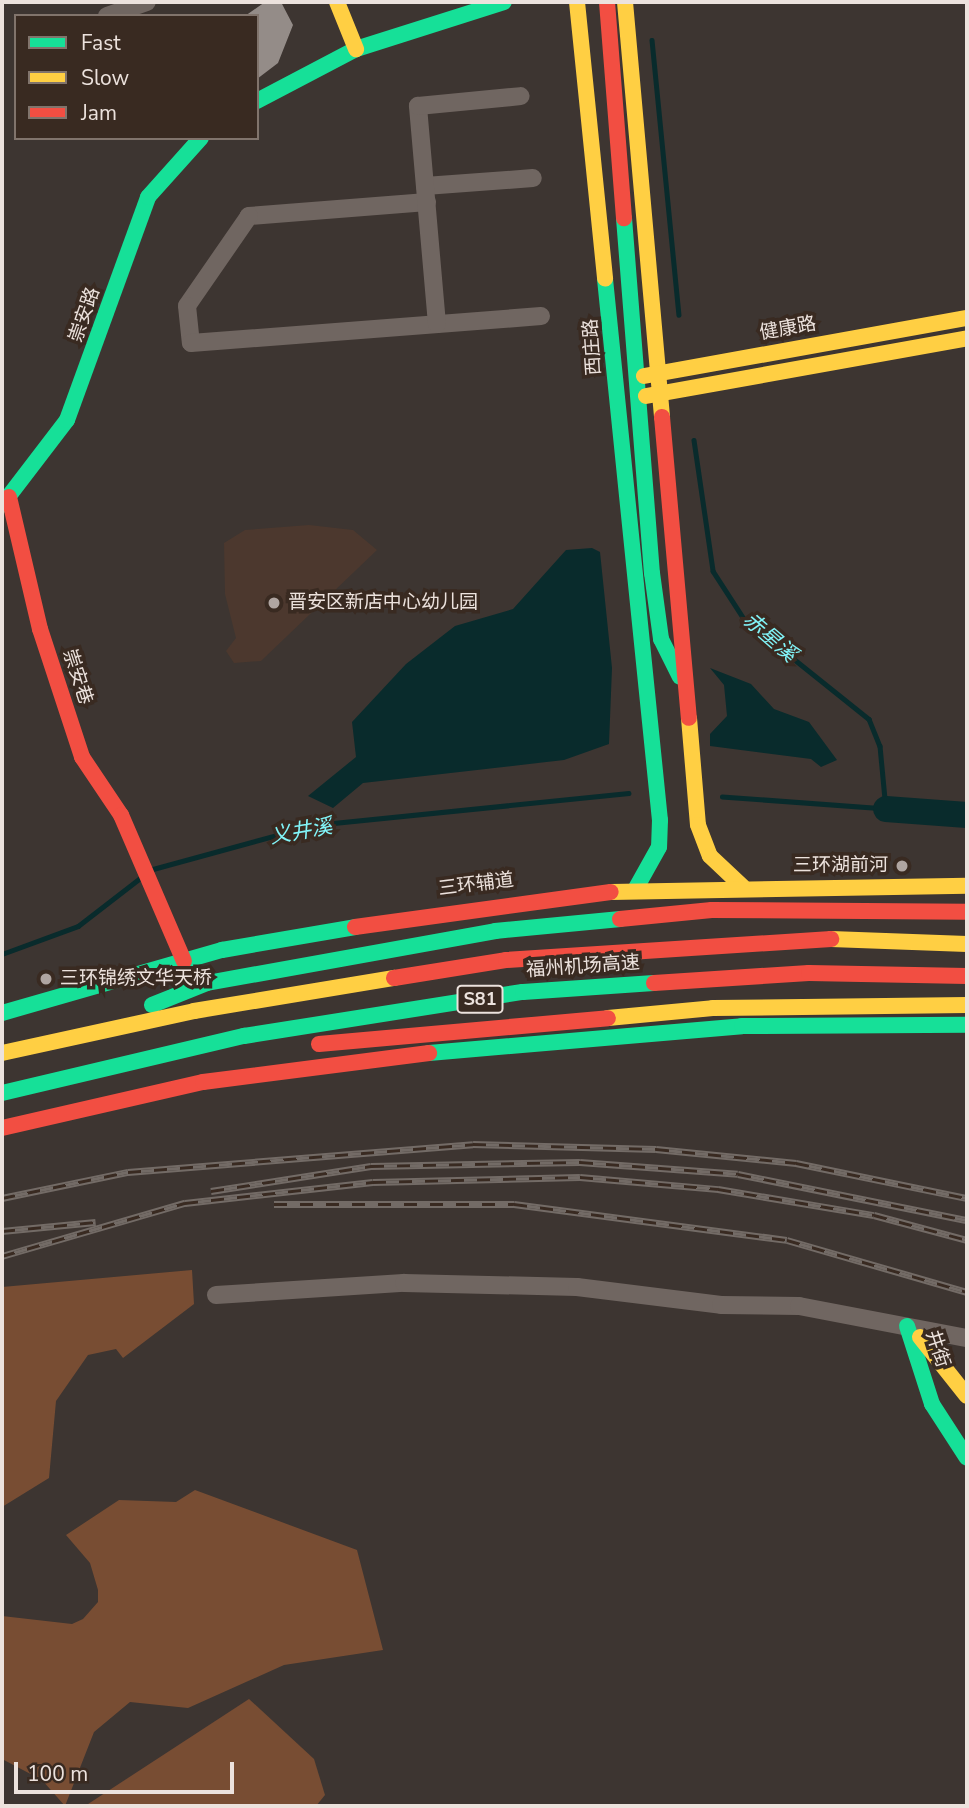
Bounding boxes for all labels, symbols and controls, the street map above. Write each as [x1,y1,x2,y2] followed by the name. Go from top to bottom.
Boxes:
[14,14,259,140] legend
[81,29,121,57] text: Fast
[81,64,129,92] text: Slow
[81,99,117,127] text: Jam
[65,284,105,346] street label: 崇安路
[758,313,818,345] street label: 健康路
[580,318,606,376] street label: 西庄路
[288,592,478,614] place label: 晋安区新店中心幼儿园
[266,595,282,611] marker: 晋安区新店中心幼儿园
[738,607,802,667] water label: 赤星溪
[57,646,97,708] street label: 崇安巷
[268,813,334,849] water label: 义井溪
[793,855,888,877] place label: 三环湖前河
[894,858,910,874] marker: 三环湖前河
[437,869,515,901] street label: 三环辅道
[525,952,641,982] street label: 福州机场高速
[60,968,212,990] place label: 三环锦绣文华天桥
[38,971,54,987] marker: 三环锦绣文华天桥
[456,984,504,1014] road number: S81
[920,1327,954,1371] street label: 井街
[18,1748,238,1792] scale bar
[27,1760,88,1788] text: 100 m

